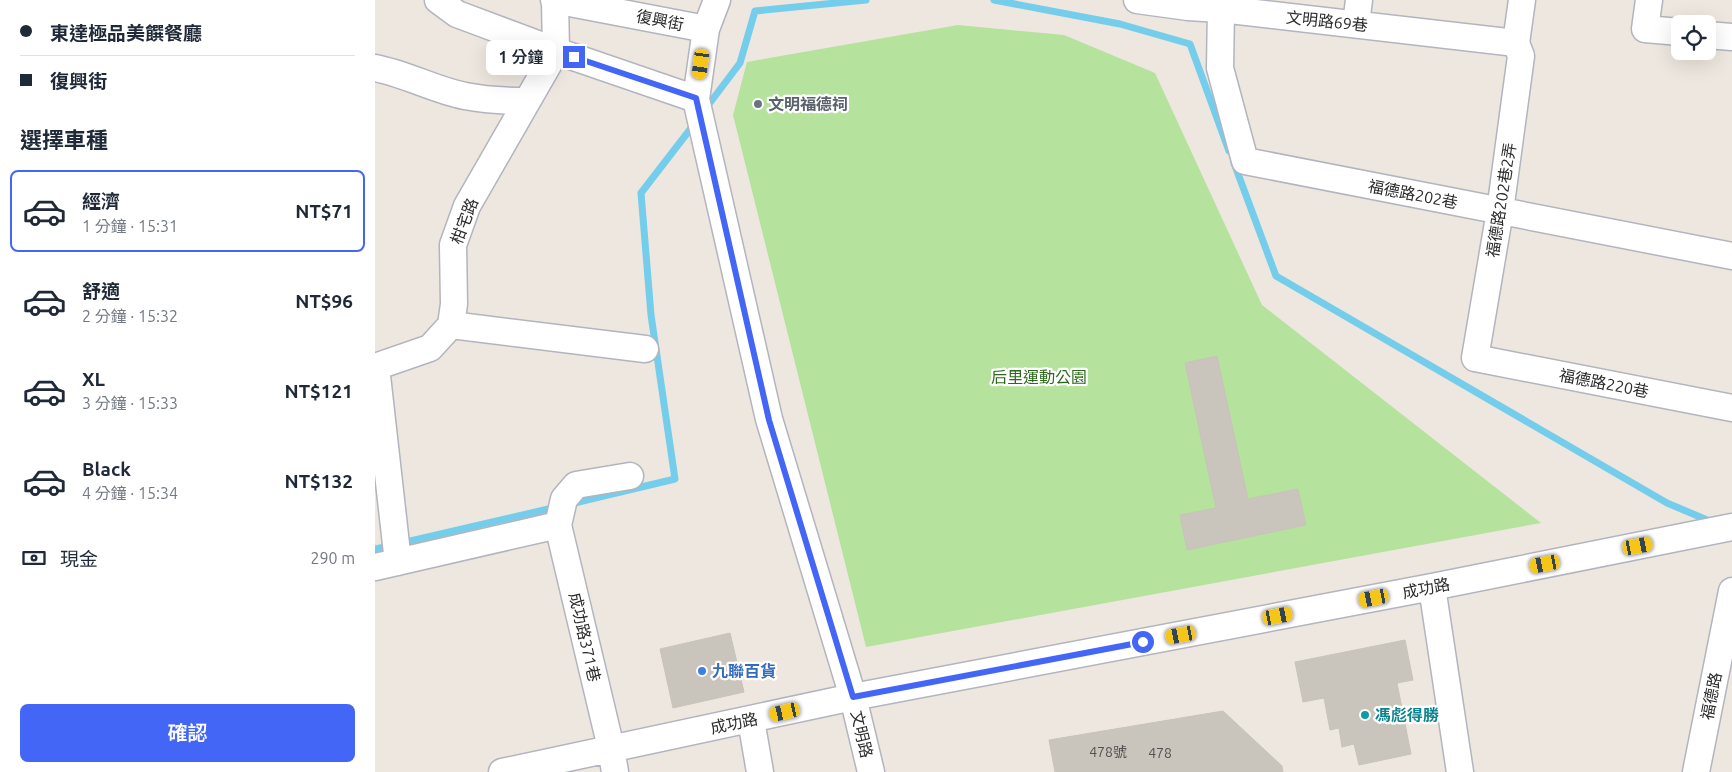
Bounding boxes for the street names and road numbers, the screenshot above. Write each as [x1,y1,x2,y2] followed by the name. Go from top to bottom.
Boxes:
[635,7,685,33] street label: 復興街
[1285,8,1369,34] street label: 文明路69巷
[1483,141,1519,259] street label: 福德路202巷2弄
[1367,176,1459,212] street label: 福德路202巷
[447,195,481,247] street label: 柑宅路
[1558,365,1650,401] street label: 福德路220巷
[1401,575,1451,601] street label: 成功路
[566,591,604,683] street label: 成功路371巷
[1698,671,1724,721] street label: 福德路
[709,709,759,737] street label: 成功路
[848,709,876,759] street label: 文明路

